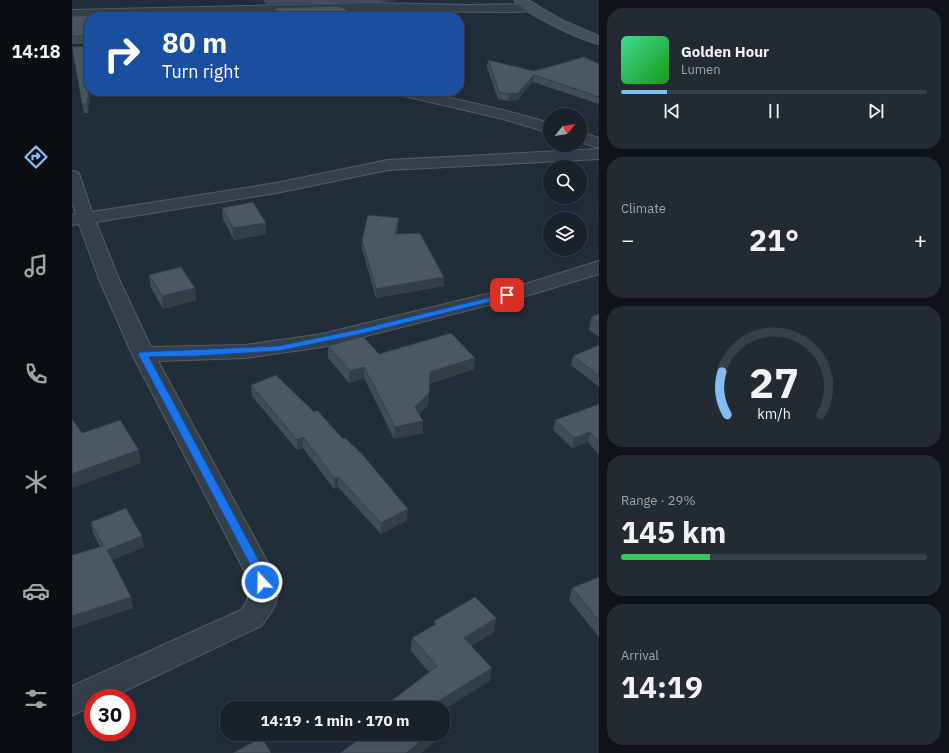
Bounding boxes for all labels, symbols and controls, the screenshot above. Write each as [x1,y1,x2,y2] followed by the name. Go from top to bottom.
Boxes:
[162,24,227,61] text: 80 m
[96,28,148,80] icon: right
[11,40,61,63] text: 14:18
[681,42,769,61] text: Golden Hour
[162,60,240,83] text: Turn right
[681,61,721,78] text: Lumen
[661,100,683,122] icon: previous
[763,100,785,122] icon: pause
[865,100,887,122] icon: next
[543,108,587,152] north arrow
[543,108,587,256] map controls
[22,143,50,171] icon: directions
[543,160,587,204] button: search
[621,200,666,217] text: Climate
[543,212,587,256] button: layers
[749,220,799,259] text: 21°
[621,225,634,254] text: −
[914,225,927,254] text: +
[22,252,50,280] icon: music
[490,278,524,312] pin
[496,284,518,306] icon: arrive
[749,354,799,408] text: 27
[22,360,50,388] icon: phone
[757,403,791,422] text: km/h
[22,468,50,496] icon: climate
[621,492,695,509] text: Range · 29%
[621,512,726,551] text: 145 km
[241,561,283,603] position arrow
[22,577,50,605] icon: car
[621,647,659,664] text: Arrival
[621,667,703,706] text: 14:19
[22,685,50,713] icon: filters
[84,689,136,741] speed limit sign: 30
[261,711,409,730] text: 14:19 · 1 min · 170 m

